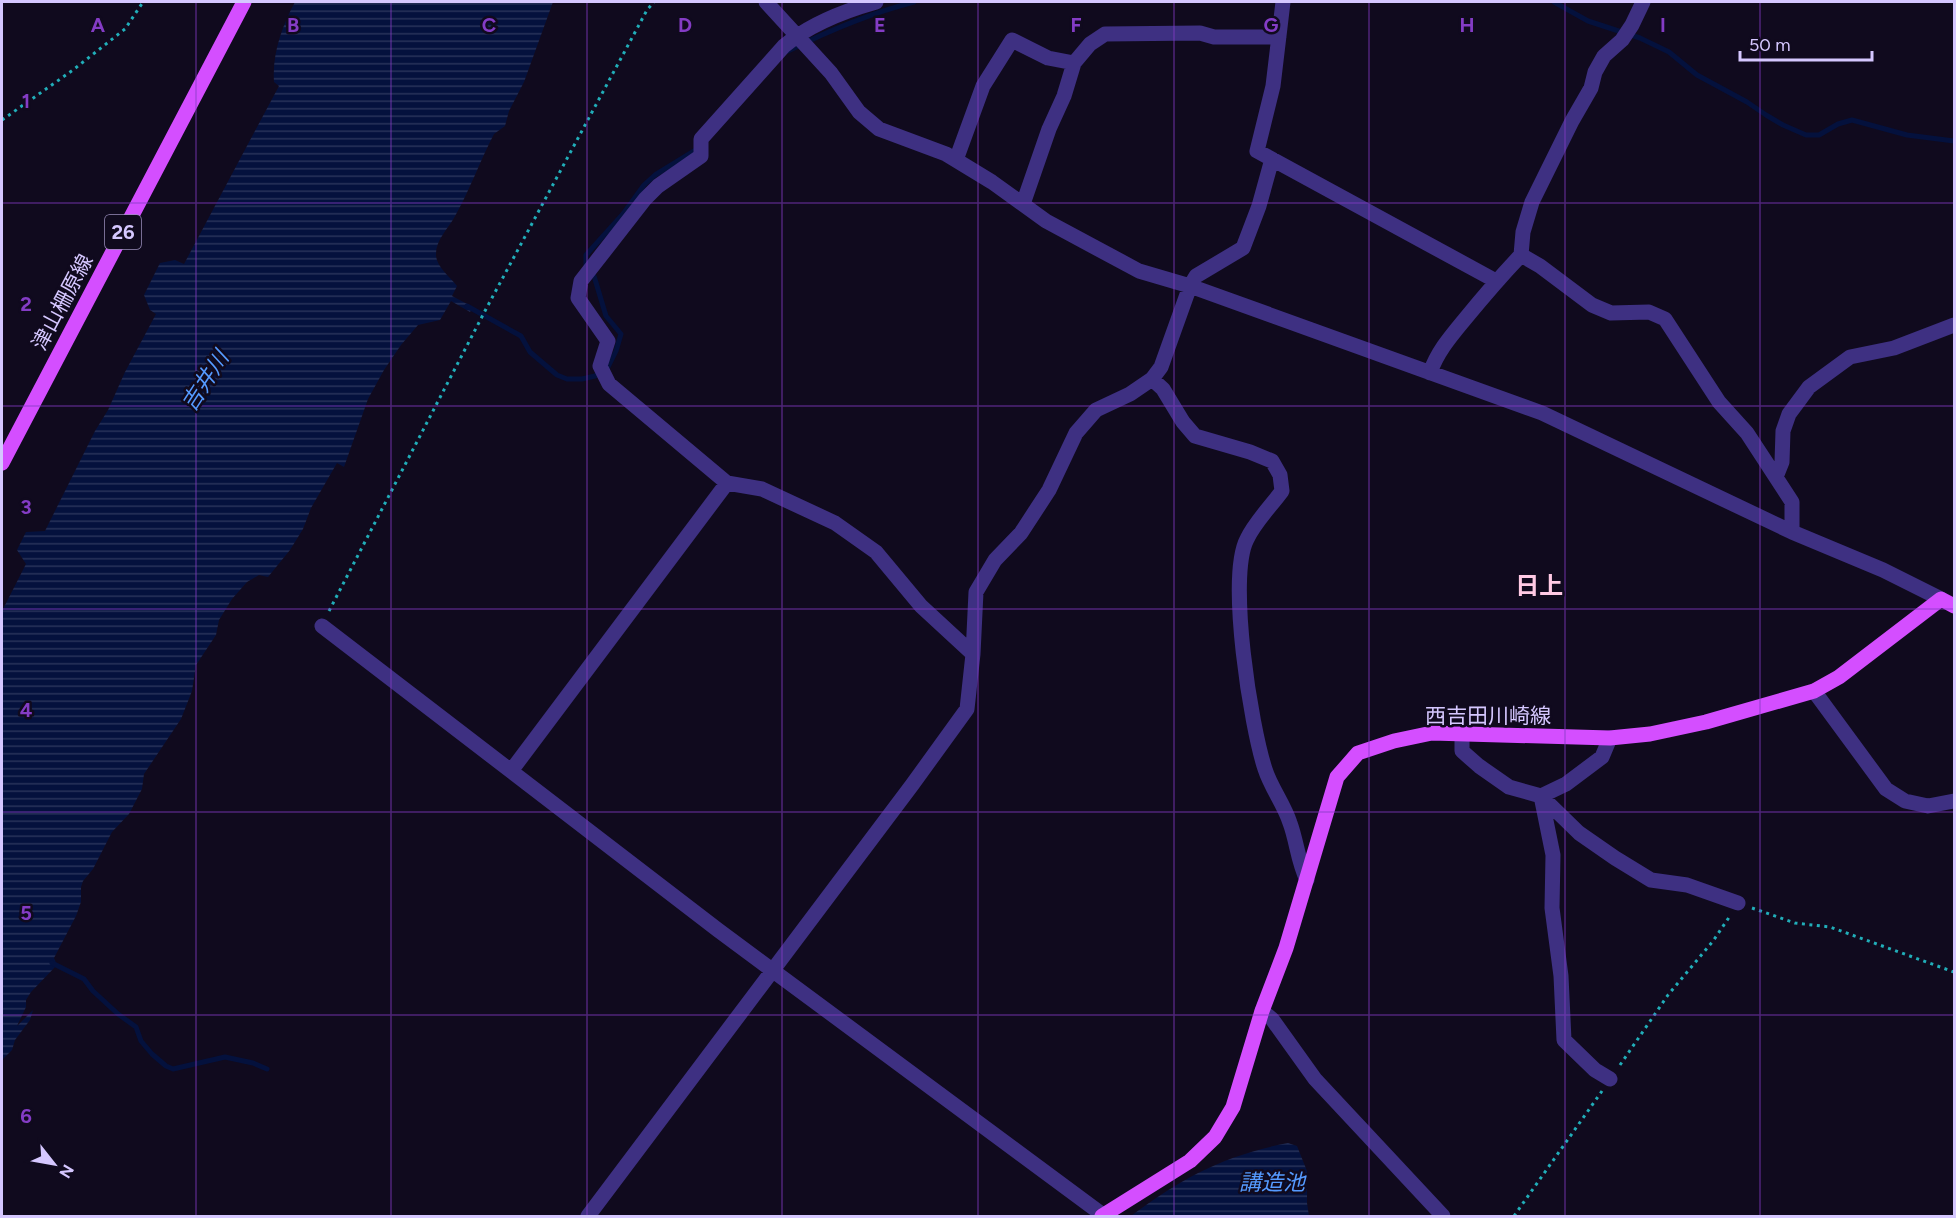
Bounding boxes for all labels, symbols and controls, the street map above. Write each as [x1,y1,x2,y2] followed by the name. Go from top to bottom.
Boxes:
[91,13,106,37] text: A
[287,13,299,37] text: B
[482,13,496,37] text: C
[678,13,692,37] text: D
[874,13,886,37] text: E
[1070,13,1082,37] text: F
[1264,13,1279,37] text: G
[1460,13,1475,37] text: H
[1660,13,1666,37] text: I
[1740,24,1872,62] scale bar
[1749,34,1791,56] text: 50 m
[22,89,30,113] text: 1
[105,215,141,249] road number: 26
[26,250,98,354] street label: 津山柵原線
[20,292,32,316] text: 2
[176,344,235,416] water label: 吉井川
[20,495,32,519] text: 3
[1515,571,1563,600] district label: 日上
[20,698,33,722] text: 4
[1425,703,1551,728] street label: 西吉田川崎線
[20,901,32,925] text: 5
[20,1104,32,1128] text: 6
[24,1134,84,1194] north arrow
[55,1161,78,1182] text: N
[1239,1169,1307,1196] water label: 講造池

